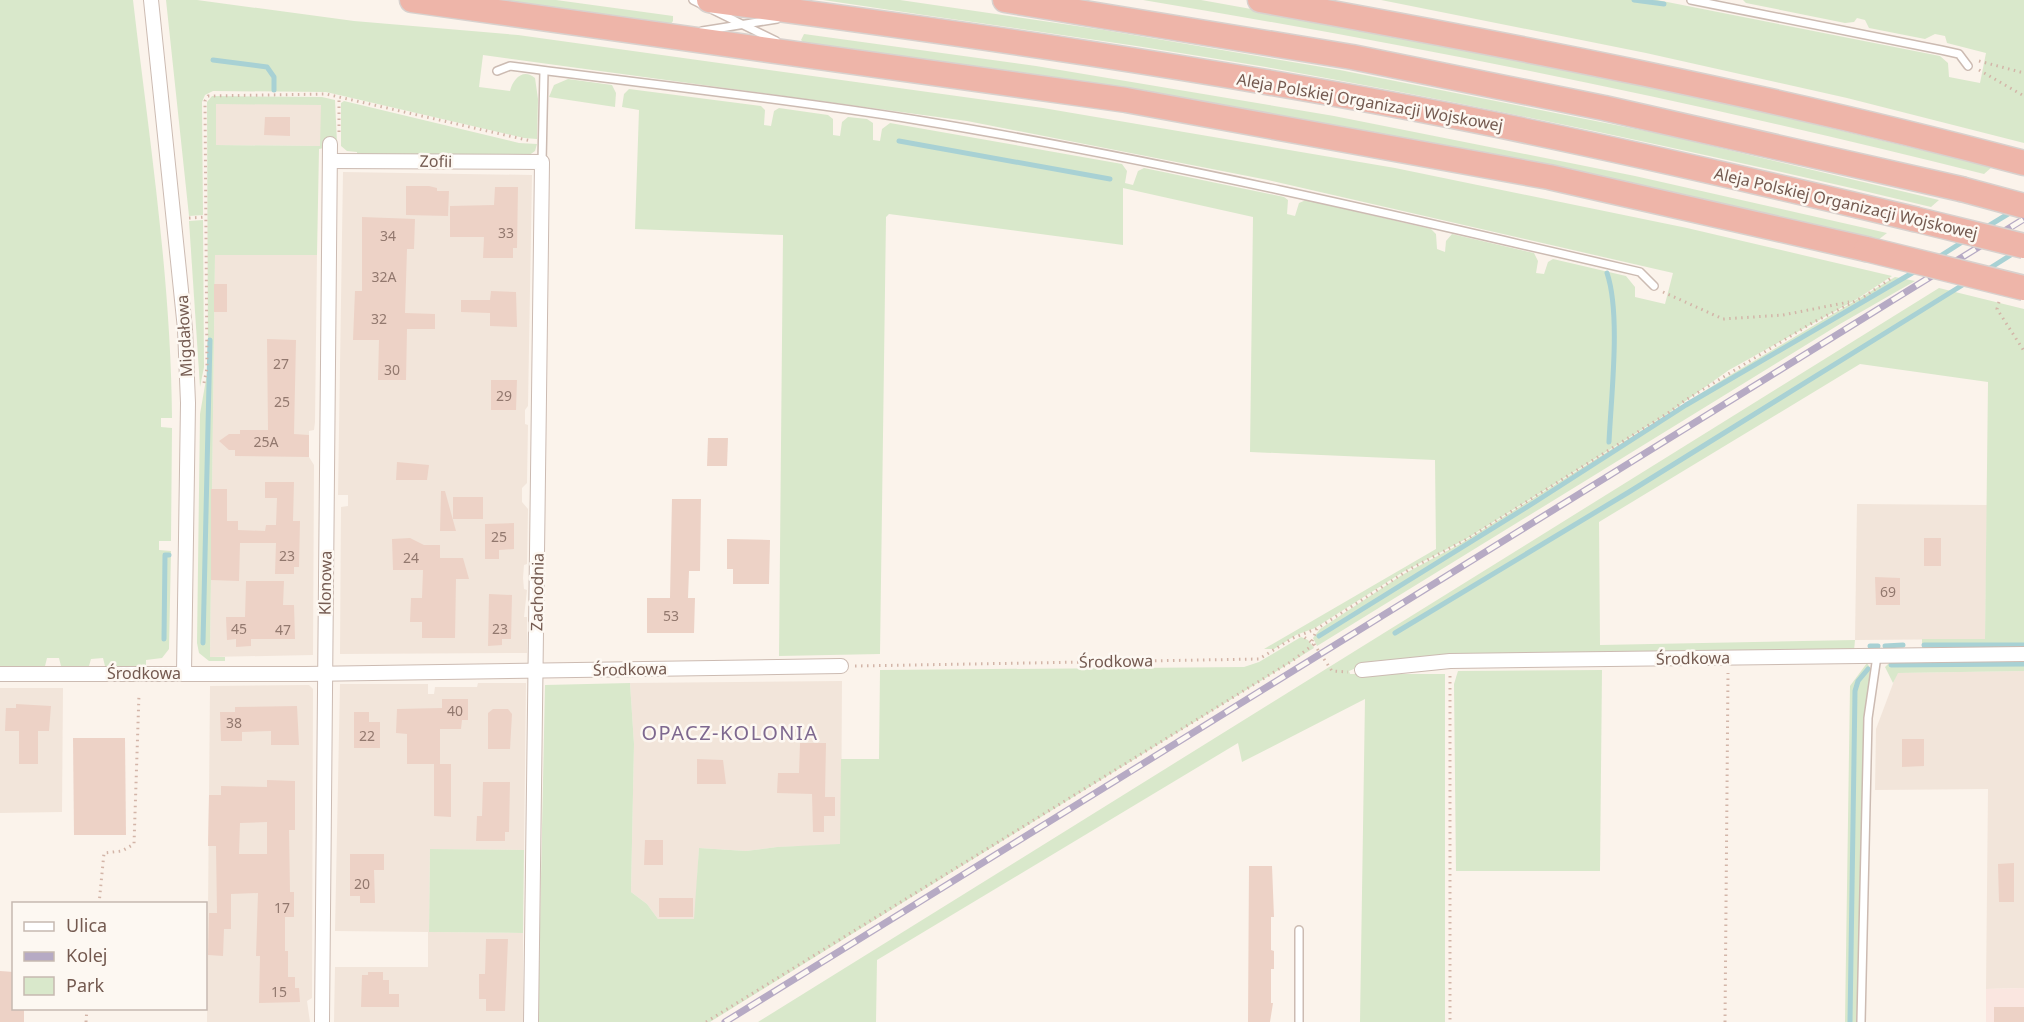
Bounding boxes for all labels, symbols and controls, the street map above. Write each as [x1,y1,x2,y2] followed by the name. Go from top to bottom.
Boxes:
[1235,68,1505,136] street label: Aleja Polskiej Organizacji Wojskowej
[420,150,452,172] street label: Zofii
[1712,162,1980,244] street label: Aleja Polskiej Organizacji Wojskowej
[498,223,514,242] house number: 33
[380,226,396,245] house number: 34
[372,267,397,286] house number: 32A
[171,294,197,378] street label: Migdałowa
[371,309,387,328] house number: 32
[273,354,289,373] house number: 27
[384,360,400,379] house number: 30
[496,386,512,405] house number: 29
[274,392,290,411] house number: 25
[254,432,279,451] house number: 25A
[491,527,507,546] house number: 25
[279,546,295,565] house number: 23
[403,548,419,567] house number: 24
[313,551,337,615] street label: Klonowa
[525,553,549,631] street label: Zachodnia
[1880,582,1896,601] house number: 69
[663,606,679,625] house number: 53
[231,619,247,638] house number: 45
[492,619,508,638] house number: 23
[275,620,291,639] house number: 47
[1656,646,1730,670] street label: Środkowa
[1079,649,1153,673] street label: Środkowa
[593,657,667,681] street label: Środkowa
[107,662,181,684] street label: Środkowa
[447,701,463,720] house number: 40
[226,713,242,732] house number: 38
[641,719,819,746] district label: OPACZ-KOLONIA
[359,726,375,745] house number: 22
[354,874,370,893] house number: 20
[274,898,290,917] house number: 17
[12,902,207,1010] legend
[66,913,107,937] text: Ulica
[66,943,107,967] text: Kolej
[66,973,104,997] text: Park
[271,982,287,1001] house number: 15

